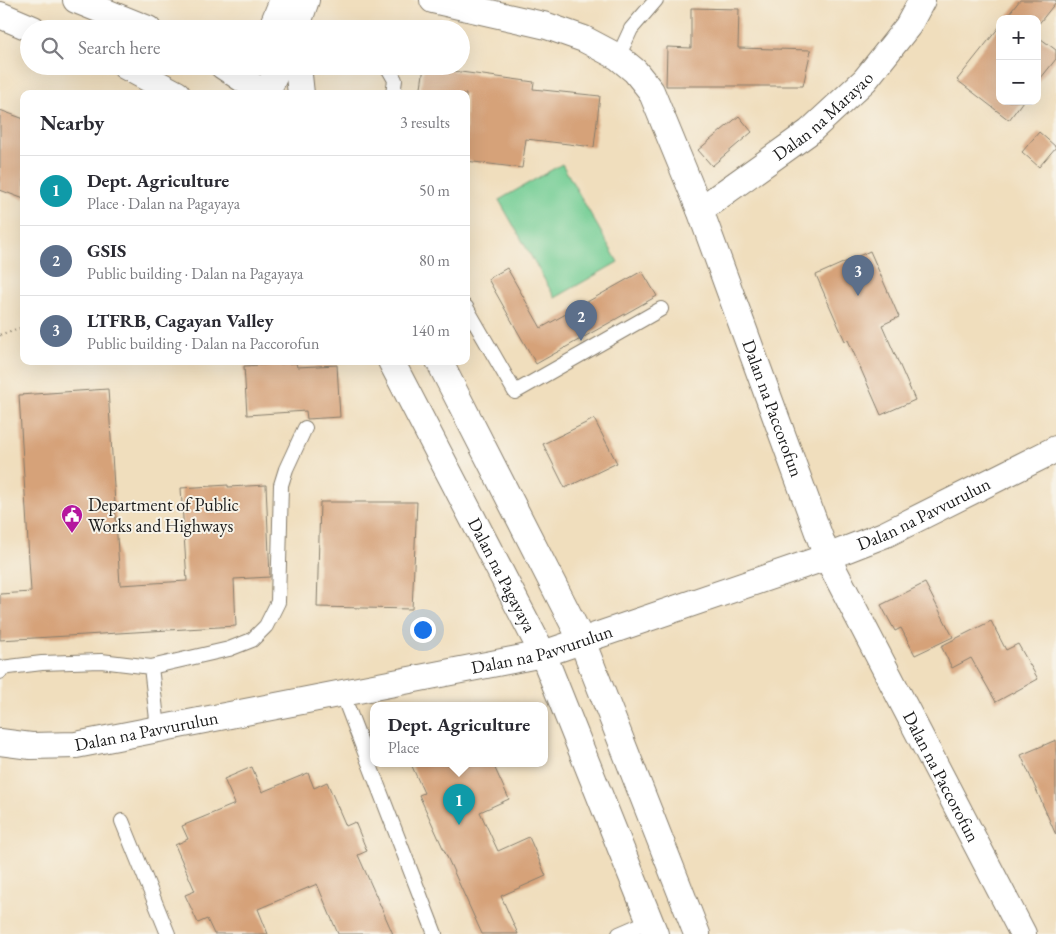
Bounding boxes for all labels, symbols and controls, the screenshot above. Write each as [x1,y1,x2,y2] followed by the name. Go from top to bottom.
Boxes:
[996,15,1041,105] map controls
[996,15,1041,60] button: +
[20,20,470,75] search box
[38,34,66,62] icon: search
[78,35,160,60] text: Search here
[996,60,1041,105] button: −
[768,67,878,165] street label: Dalan na Marayao
[40,109,104,136] text: Nearby
[400,112,450,133] text: 3 results
[87,168,229,193] text: Dept. Agriculture
[52,180,60,201] text: 1
[419,180,450,201] text: 50 m
[87,193,240,214] text: Place · Dalan na Pagayaya
[87,238,126,263] text: GSIS
[52,250,60,271] text: 2
[419,250,450,271] text: 80 m
[842,255,874,296] pin: 3
[87,263,303,284] text: Public building · Dalan na Pagayaya
[565,300,597,341] pin: 2
[87,308,274,333] text: LTFRB, Cagayan Valley
[52,320,60,341] text: 3
[411,320,450,341] text: 140 m
[87,333,320,354] text: Public building · Dalan na Paccorofun
[737,336,809,480] street label: Dalan na Paccorofun
[853,471,995,555] street label: Dalan na Pavvurulun
[88,493,239,537] place label: Department of Public Works and Highways
[60,503,84,534] public building icon: Department of Public Works and Highways
[463,513,542,637] street label: Dalan na Pagayaya
[410,617,436,643] your location
[469,619,616,679] street label: Dalan na Pavvurulun
[370,702,548,767] popup
[73,705,221,756] street label: Dalan na Pavvurulun
[898,707,985,846] street label: Dalan na Paccorofun
[388,712,530,737] text: Dept. Agriculture
[388,737,419,758] text: Place
[443,784,475,825] pin: 1

